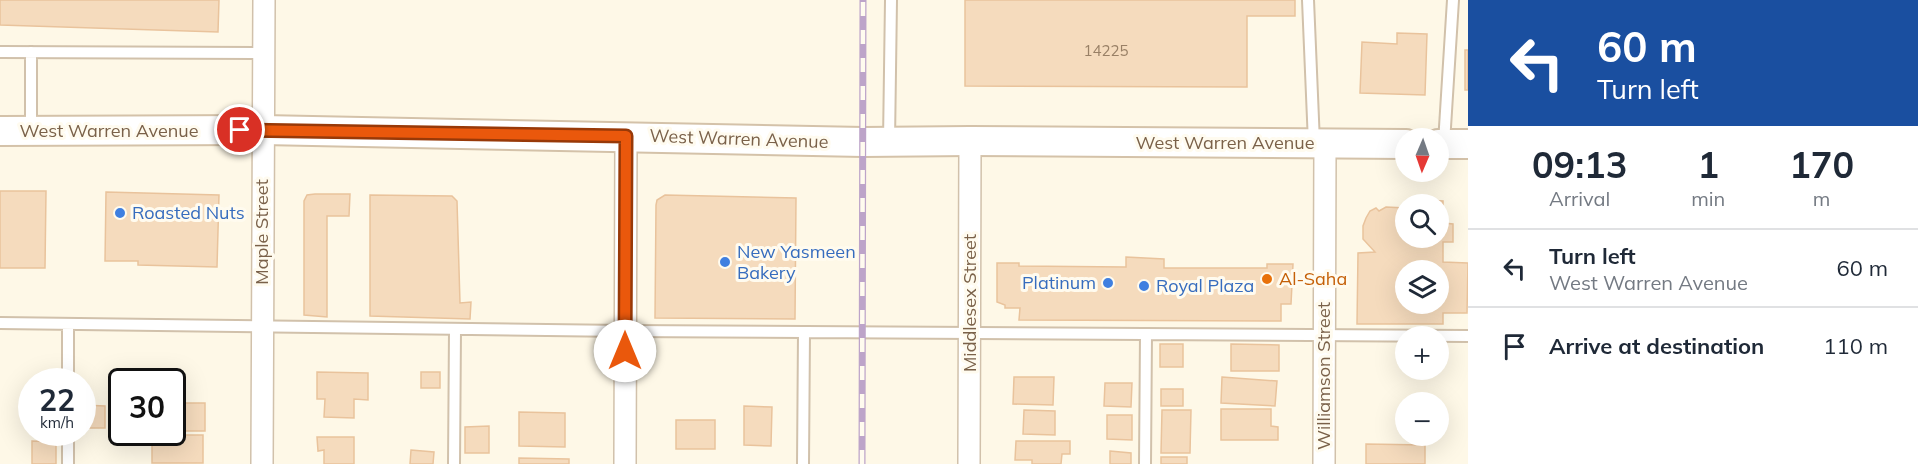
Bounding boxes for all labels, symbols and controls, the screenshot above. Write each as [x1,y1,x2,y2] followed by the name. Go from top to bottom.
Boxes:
[1597,20,1697,73] text: 60 m
[1498,24,1576,102] icon: left
[1083,41,1129,60] house number: 14225
[1597,72,1699,106] text: Turn left
[214,104,265,155] pin
[223,113,256,146] icon: arrive
[19,119,199,142] street label: West Warren Avenue
[649,124,829,153] street label: West Warren Avenue
[1395,128,1449,182] north arrow
[1395,128,1449,446] map controls
[1135,131,1315,154] street label: West Warren Avenue
[1532,142,1627,187] text: 09:13
[1697,142,1719,187] text: 1
[1789,142,1854,187] text: 170
[250,179,273,285] street label: Maple Street
[1549,186,1610,211] text: Arrival
[1691,186,1725,211] text: min
[1813,186,1830,211] text: m
[1395,194,1449,248] button: search
[132,201,245,224] place label: Roasted Nuts
[113,206,127,220] marker: Roasted Nuts
[958,234,981,372] street label: Middlesex Street
[737,240,856,284] place label: New Yasmeen Bakery
[1549,242,1636,270] text: Turn left
[1498,252,1531,285] icon: left
[1837,254,1888,282] text: 60 m
[718,255,732,269] marker: New Yasmeen Bakery
[1395,260,1449,314] button: layers
[1279,267,1347,290] place label: Al-Saha
[1549,270,1748,295] text: West Warren Avenue
[1022,271,1096,294] place label: Platinum
[1260,272,1274,286] marker: Al-Saha
[1156,274,1254,297] place label: Royal Plaza
[1101,276,1115,290] marker: Platinum
[1137,279,1151,293] marker: Royal Plaza
[1312,302,1335,450] street label: Williamson Street
[593,319,657,383] position arrow
[1395,326,1449,380] button: +
[1498,330,1531,363] icon: arrive
[1549,332,1764,360] text: Arrive at destination
[1823,332,1888,360] text: 110 m
[108,368,186,446] speed limit sign: 30
[39,381,75,419] text: 22
[1395,392,1449,446] button: −
[40,413,74,432] text: km/h

